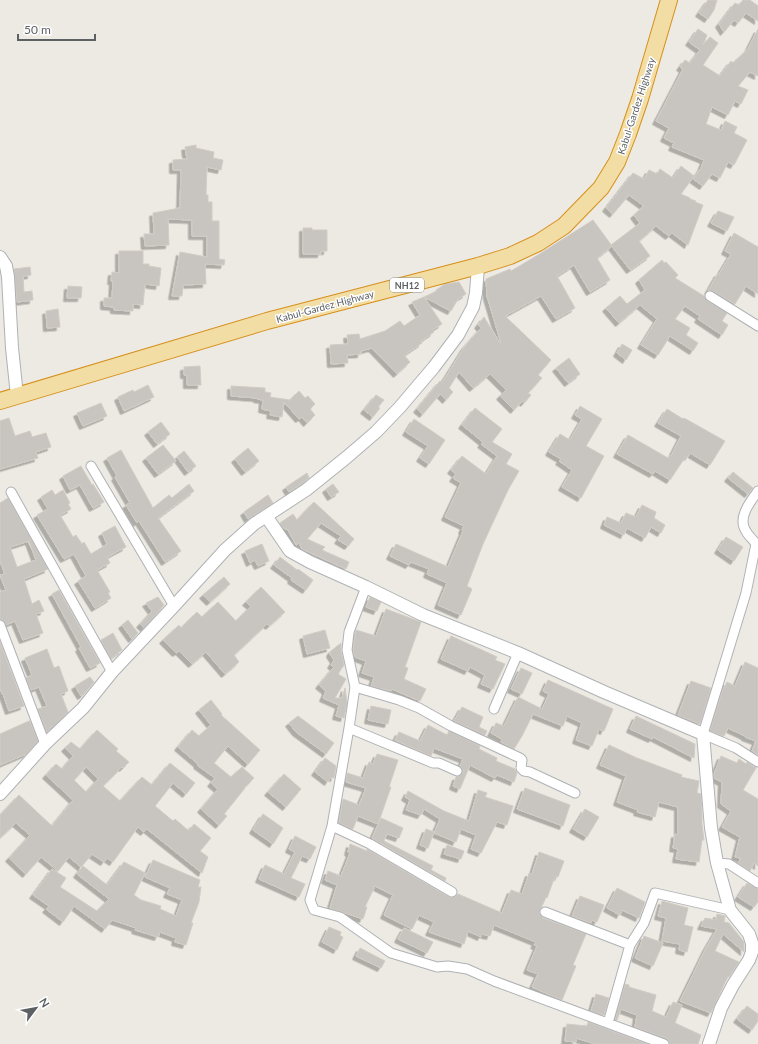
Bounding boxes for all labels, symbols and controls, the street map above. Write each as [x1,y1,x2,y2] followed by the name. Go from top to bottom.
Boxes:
[18,16,95,42] scale bar
[24,22,51,37] text: 50 m
[615,55,658,156] street label: Kabul-Gardez Highway
[390,278,424,292] road number: NH12
[275,287,376,325] street label: Kabul-Gardez Highway
[16,988,56,1028] north arrow
[37,995,53,1009] text: N

